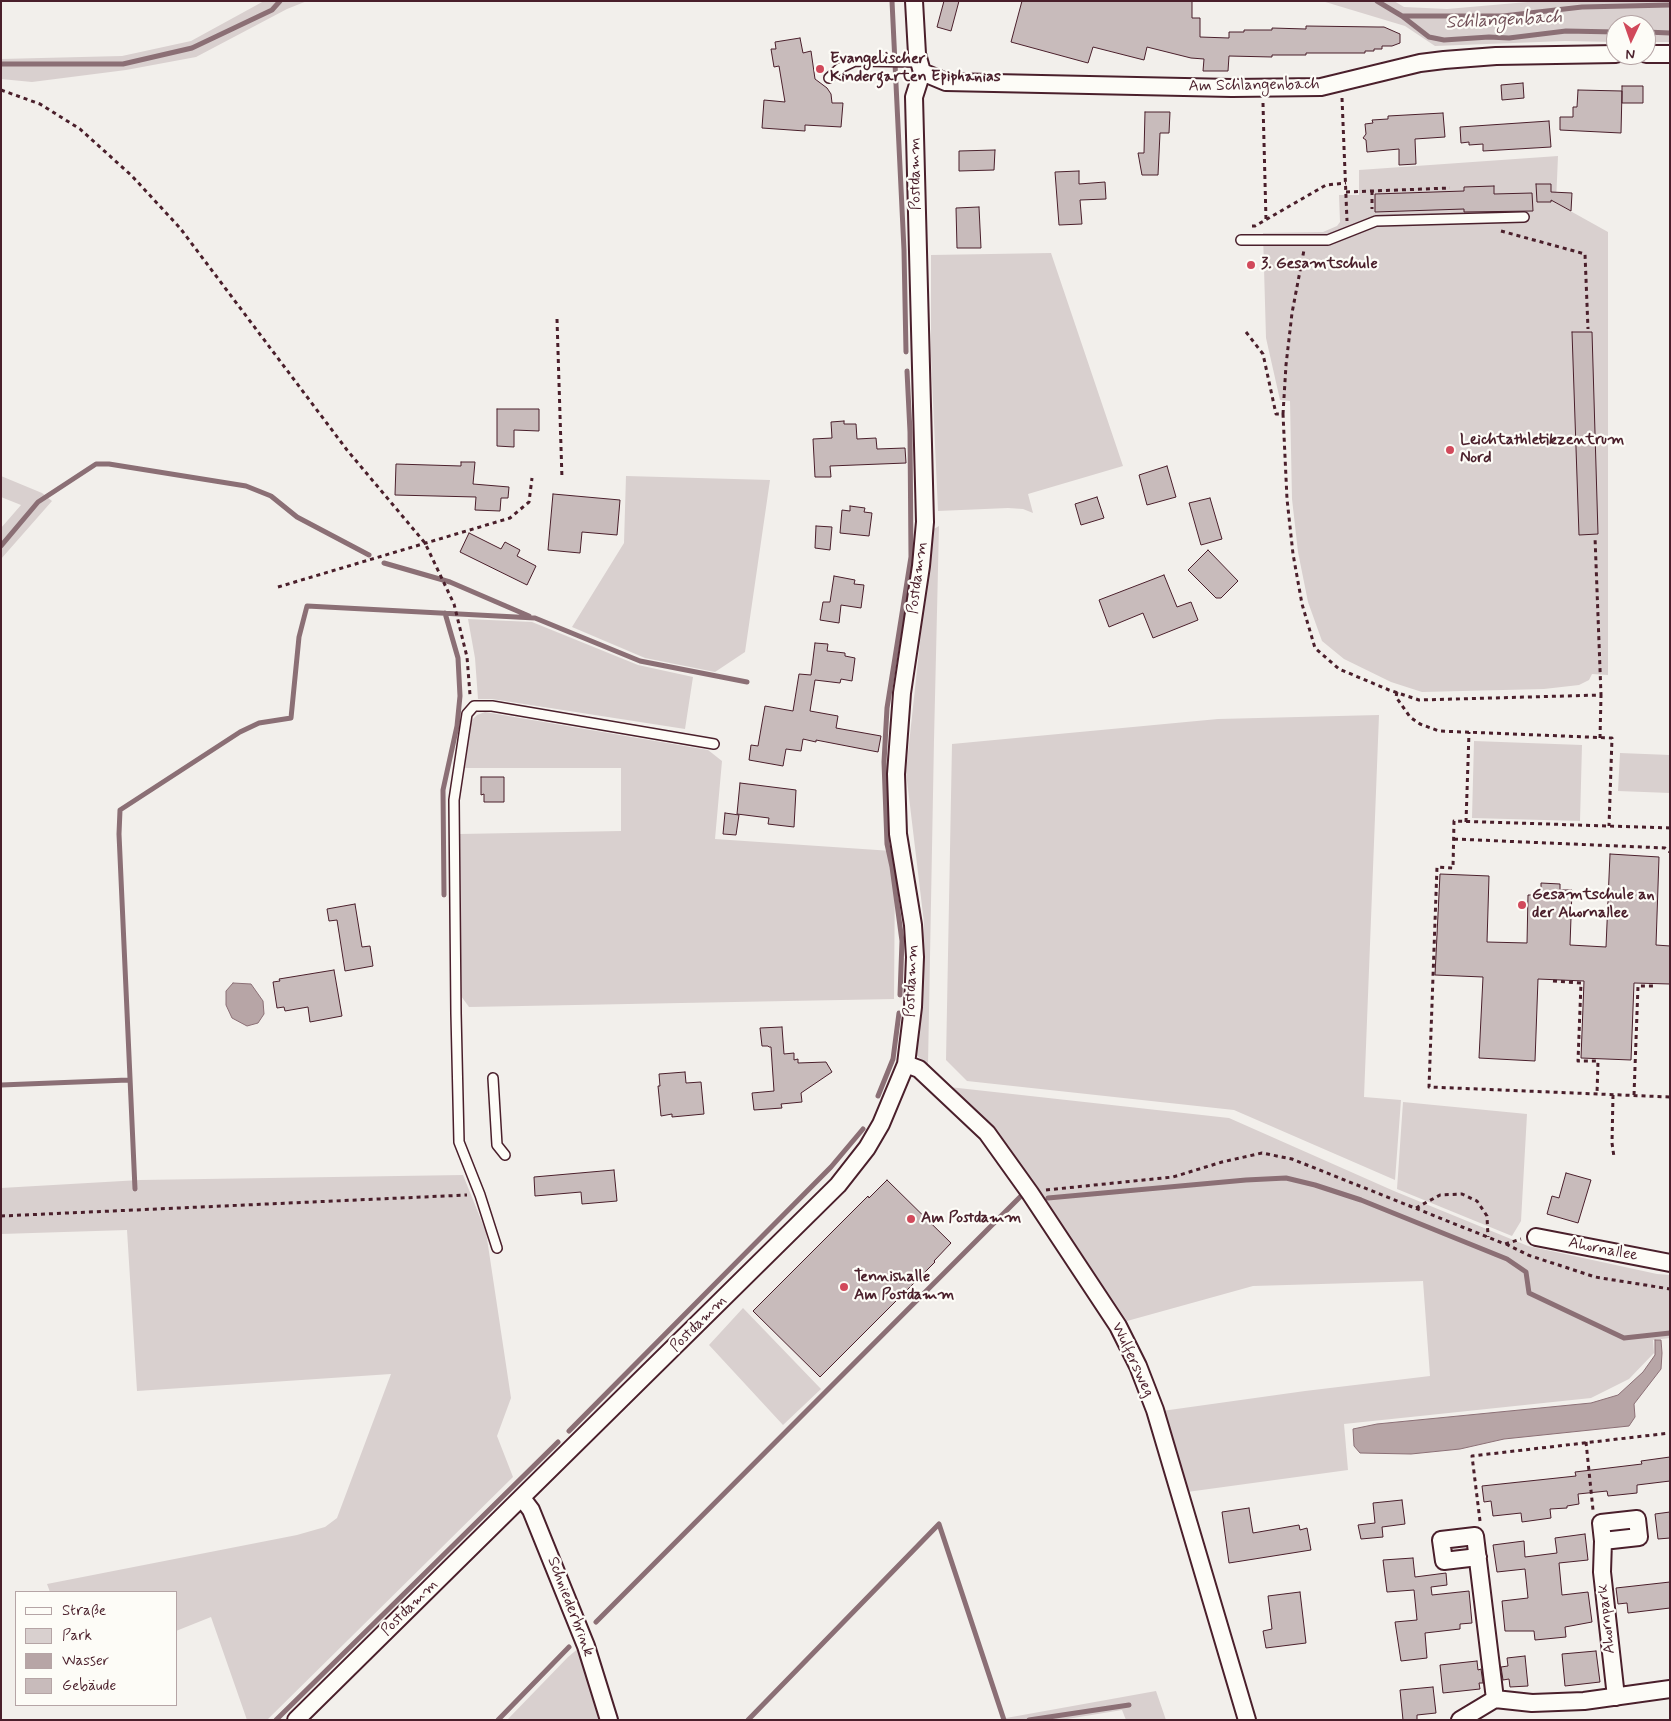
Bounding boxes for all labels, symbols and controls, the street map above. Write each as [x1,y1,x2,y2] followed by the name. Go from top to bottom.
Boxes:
[1445,7,1563,35] water label: Schlangenbach
[1606,15,1656,65] north arrow
[1625,45,1635,63] text: N
[830,50,1001,88] place label: Evangelischer Kindergarten Epiphanias
[814,63,826,75] marker: Evangelischer Kindergarten Epiphanias
[1188,75,1320,97] street label: Am Schlangenbach
[906,137,926,211] street label: Postdamm
[1261,255,1378,275] place label: 3. Gesamtschule
[1245,259,1257,271] marker: 3. Gesamtschule
[1460,431,1624,469] place label: Leichtathletikzentrum Nord
[1444,444,1456,456] marker: Leichtathletikzentrum Nord
[904,541,932,615] street label: Postdamm
[1532,886,1654,924] place label: Gesamtschule an der Ahornallee
[1516,899,1528,911] marker: Gesamtschule an der Ahornallee
[901,944,923,1018] street label: Postdamm
[921,1209,1021,1229] place label: Am Postdamm
[905,1213,917,1225] marker: Am Postdamm
[1567,1234,1639,1266] street label: Ahornallee
[854,1268,954,1306] place label: Tennishalle Am Postdamm
[838,1281,850,1293] marker: Tennishalle Am Postdamm
[666,1291,732,1357] street label: Postdamm
[1106,1320,1158,1400] street label: Wulfersweg
[542,1554,598,1660] street label: Schniederbrink
[377,1575,443,1641] street label: Postdamm
[1594,1583,1620,1655] street label: Ahornpark
[15,1591,178,1706] legend
[62,1601,106,1621] text: Straße
[62,1626,92,1646] text: Park
[62,1651,109,1671] text: Wasser
[62,1676,116,1696] text: Gebäude

